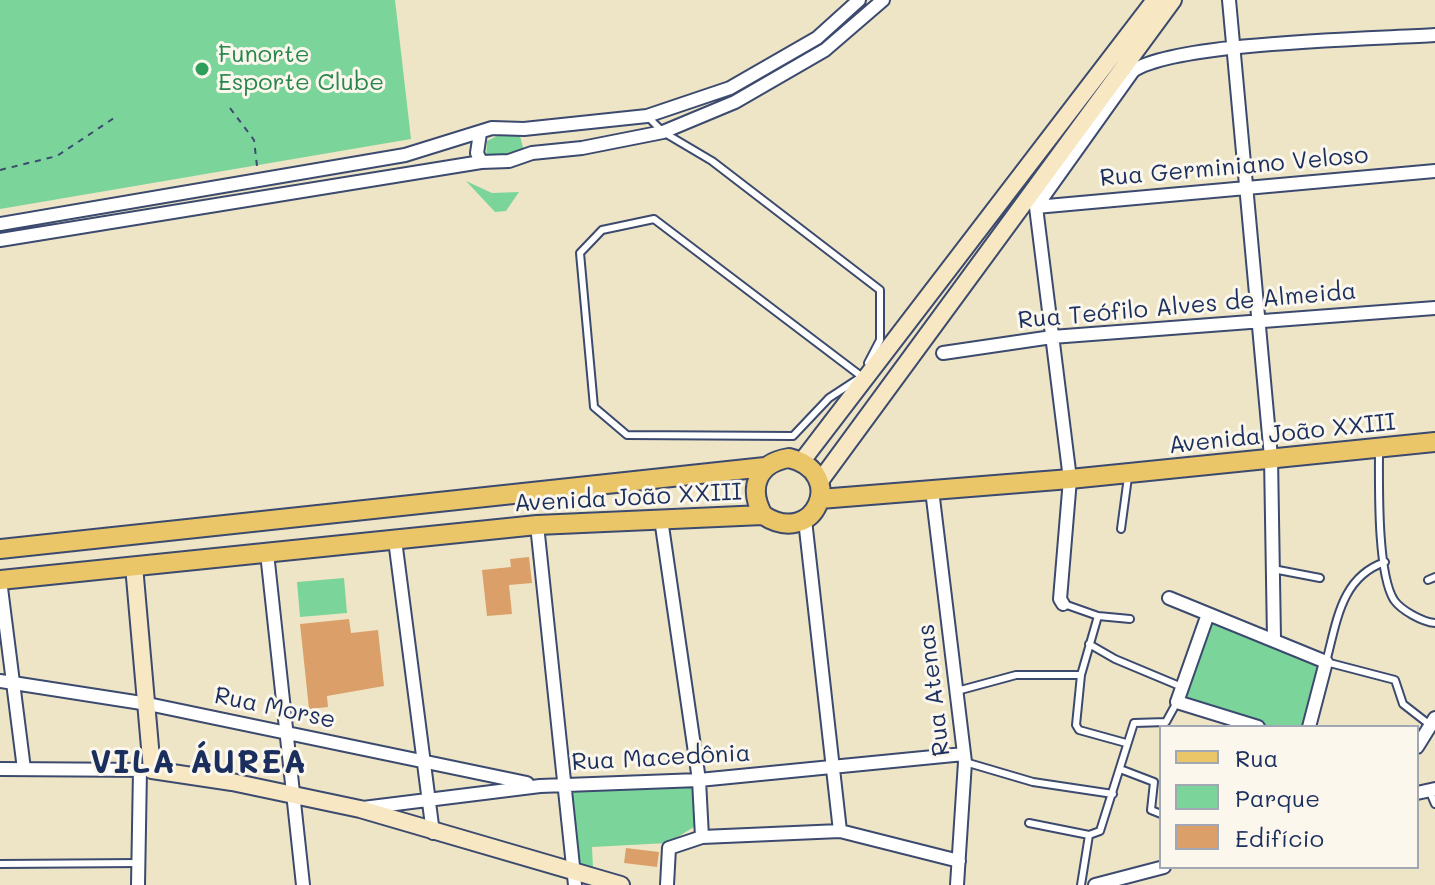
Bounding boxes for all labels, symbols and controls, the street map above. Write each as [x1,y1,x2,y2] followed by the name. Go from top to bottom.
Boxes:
[218,41,384,97] place label: Funorte Esporte Clube
[193,60,211,78] marker: Funorte Esporte Clube
[1098,141,1370,193] street label: Rua Germiniano Veloso
[1017,277,1357,335] street label: Rua Teófilo Alves de Almeida
[1167,408,1397,460] street label: Avenida João XXIII
[513,478,743,518] street label: Avenida João XXIII
[912,622,956,758] street label: Rua Atenas
[212,681,338,735] street label: Rua Morse
[1159,725,1419,869] legend
[571,739,751,777] street label: Rua Macedônia
[1235,742,1278,773] text: Rua
[90,744,308,782] district label: VILA ÁUREA
[1235,782,1320,813] text: Parque
[1235,822,1324,853] text: Edifício

